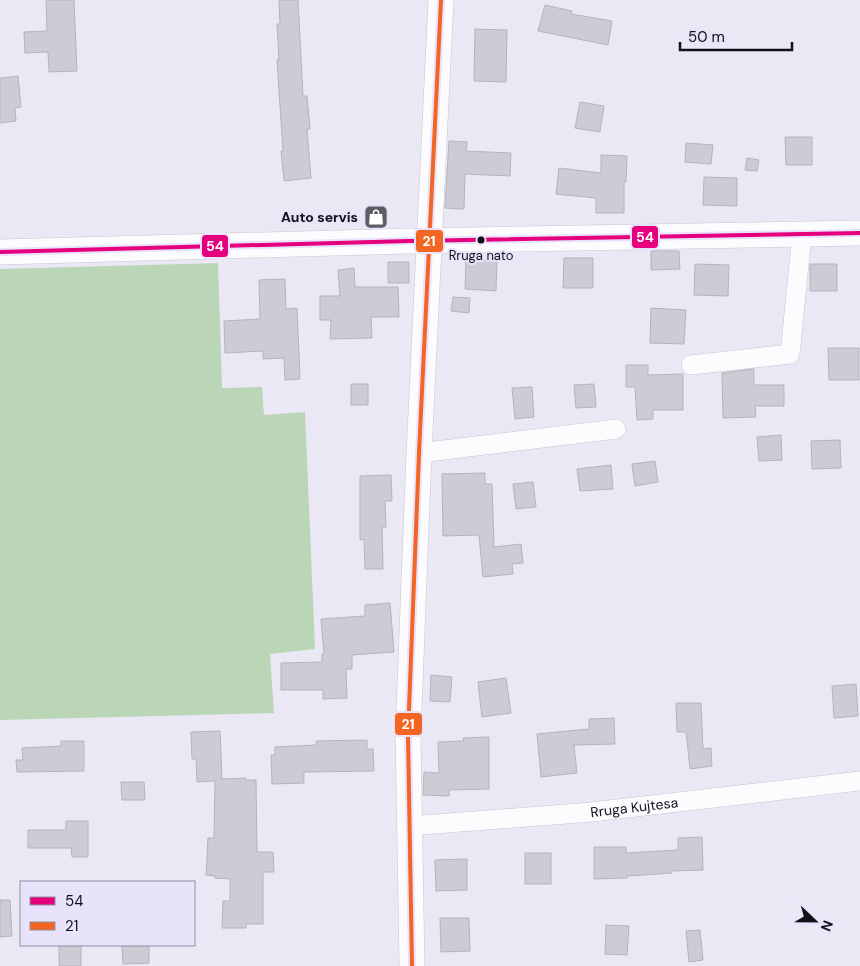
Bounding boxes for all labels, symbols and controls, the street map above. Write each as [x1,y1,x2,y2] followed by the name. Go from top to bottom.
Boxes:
[680,20,792,52] scale bar
[688,27,725,47] text: 50 m
[363,204,389,230] shop icon: Auto servis
[281,208,358,226] place label: Auto servis
[631,225,659,249] line badge: 54
[636,228,654,246] text: 54
[415,229,444,253] line badge: 21
[422,232,436,250] text: 21
[201,234,229,258] line badge: 54
[476,235,486,245] marker: Rruga nato
[206,237,224,255] text: 54
[449,247,514,264] place label: Rruga nato
[394,712,423,736] line badge: 21
[401,715,415,733] text: 21
[589,793,679,821] street label: Rruga Kujtesa
[20,881,195,946] legend
[65,891,83,911] text: 54
[790,896,840,946] north arrow
[65,916,78,936] text: 21
[817,918,837,934] text: N

